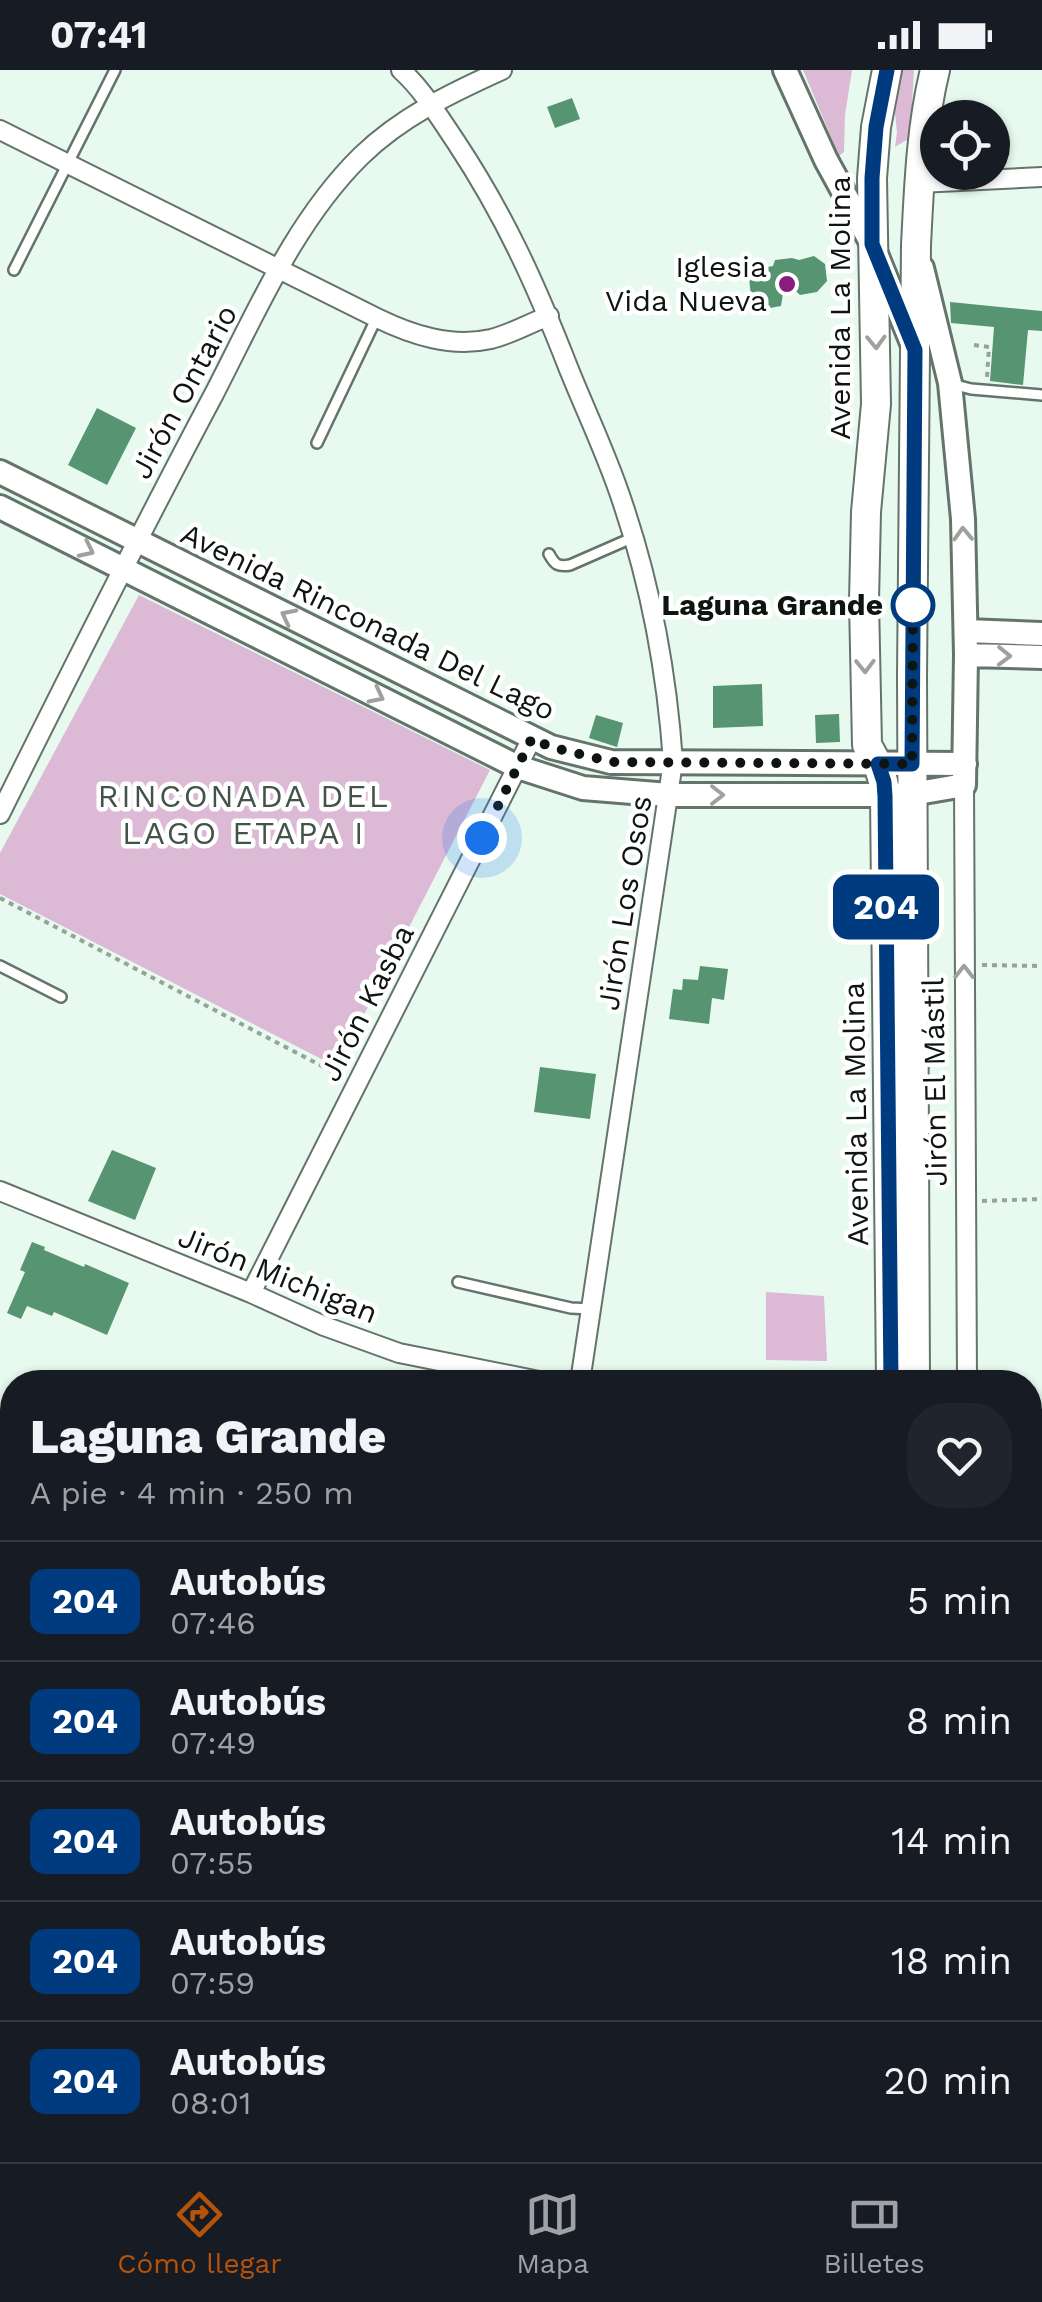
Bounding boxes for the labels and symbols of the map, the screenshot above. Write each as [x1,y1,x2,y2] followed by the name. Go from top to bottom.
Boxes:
[822,176,857,440] street label: Avenida La Molina
[605,249,767,318] place label: Iglesia Vida Nueva
[776,273,798,295] marker: Iglesia Vida Nueva
[123,299,244,485] street label: Jirón Ontario
[865,334,886,350] one-way arrow
[175,516,561,728] street label: Avenida Rinconada Del Lago
[953,525,974,541] one-way arrow
[77,538,95,557] one-way arrow
[892,584,934,626] marker: Laguna Grande
[661,587,883,622] place label: Laguna Grande
[280,608,298,628] one-way arrow
[996,645,1012,666] one-way arrow
[854,660,876,675] one-way arrow
[367,684,385,703] one-way arrow
[98,777,390,852] district label: RINCONADA DEL LAGO ETAPA I
[710,784,725,806] one-way arrow
[590,793,659,1013] street label: Jirón Los Osos
[457,813,507,863] your location
[828,874,944,940] line badge: 204
[312,919,421,1087] street label: Jirón Kasba
[953,964,975,980] one-way arrow
[915,977,954,1187] street label: Jirón El Mástil
[836,982,875,1246] street label: Avenida La Molina
[173,1219,383,1330] street label: Jirón Michigan

